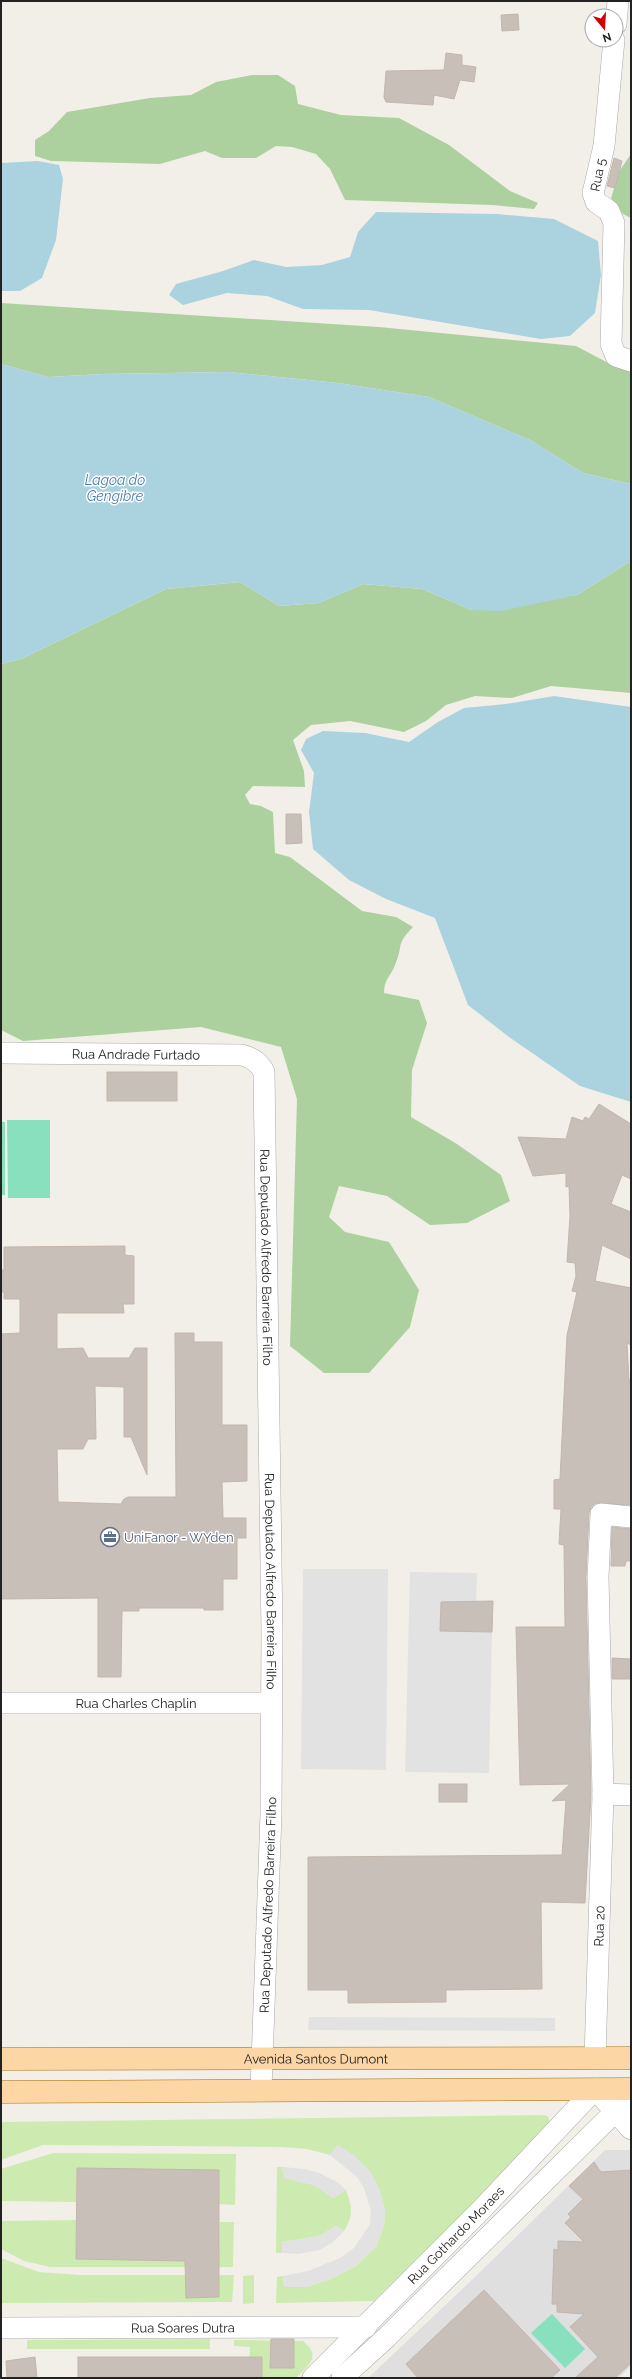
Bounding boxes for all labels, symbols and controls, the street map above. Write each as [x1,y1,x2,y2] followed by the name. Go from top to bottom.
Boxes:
[584,8,624,48] north arrow
[601,30,613,45] text: N
[587,157,609,193] street label: Rua 5
[85,472,145,504] water label: Lagoa do Gengibre
[72,1046,200,1062] street label: Rua Andrade Furtado
[258,1149,276,1366] street label: Rua Deputado Alfredo Barreira Filho
[262,1473,280,1690] street label: Rua Deputado Alfredo Barreira Filho
[99,1526,121,1548] office icon: UniFanor - WYden
[124,1530,233,1545] place label: UniFanor - WYden
[75,1696,197,1711] street label: Rua Charles Chaplin
[257,1796,279,2013] street label: Rua Deputado Alfredo Barreira Filho
[591,1905,607,1947] street label: Rua 20
[244,2051,389,2066] street label: Avenida Santos Dumont
[404,2183,507,2287] street label: Rua Gothardo Moraes
[131,2320,235,2335] street label: Rua Soares Dutra

